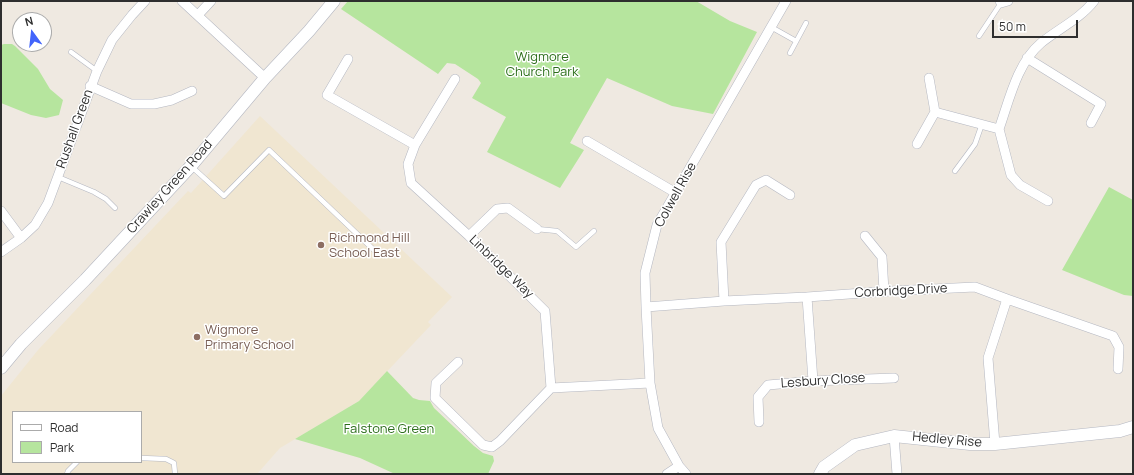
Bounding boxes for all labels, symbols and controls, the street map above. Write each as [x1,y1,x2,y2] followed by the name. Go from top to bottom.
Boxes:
[12,12,52,52] north arrow
[994,12,1080,38] scale bar
[23,13,35,29] text: N
[999,18,1026,35] text: 50 m
[506,49,578,80] park label: Wigmore Church Park
[54,87,96,171] street label: Rushall Green
[124,137,216,237] street label: Crawley Green Road
[652,160,700,230] street label: Colwell Rise
[329,230,410,261] place label: Richmond Hill School East
[465,232,537,302] street label: Linbridge Way
[316,240,326,250] marker: Richmond Hill School East
[854,281,948,301] street label: Corbridge Drive
[205,322,294,353] place label: Wigmore Primary School
[192,332,202,342] marker: Wigmore Primary School
[780,370,866,392] street label: Lesbury Close
[12,411,142,463] legend
[50,419,78,436] text: Road
[344,421,434,437] park label: Falstone Green
[912,429,982,451] street label: Hedley Rise
[50,439,74,456] text: Park

